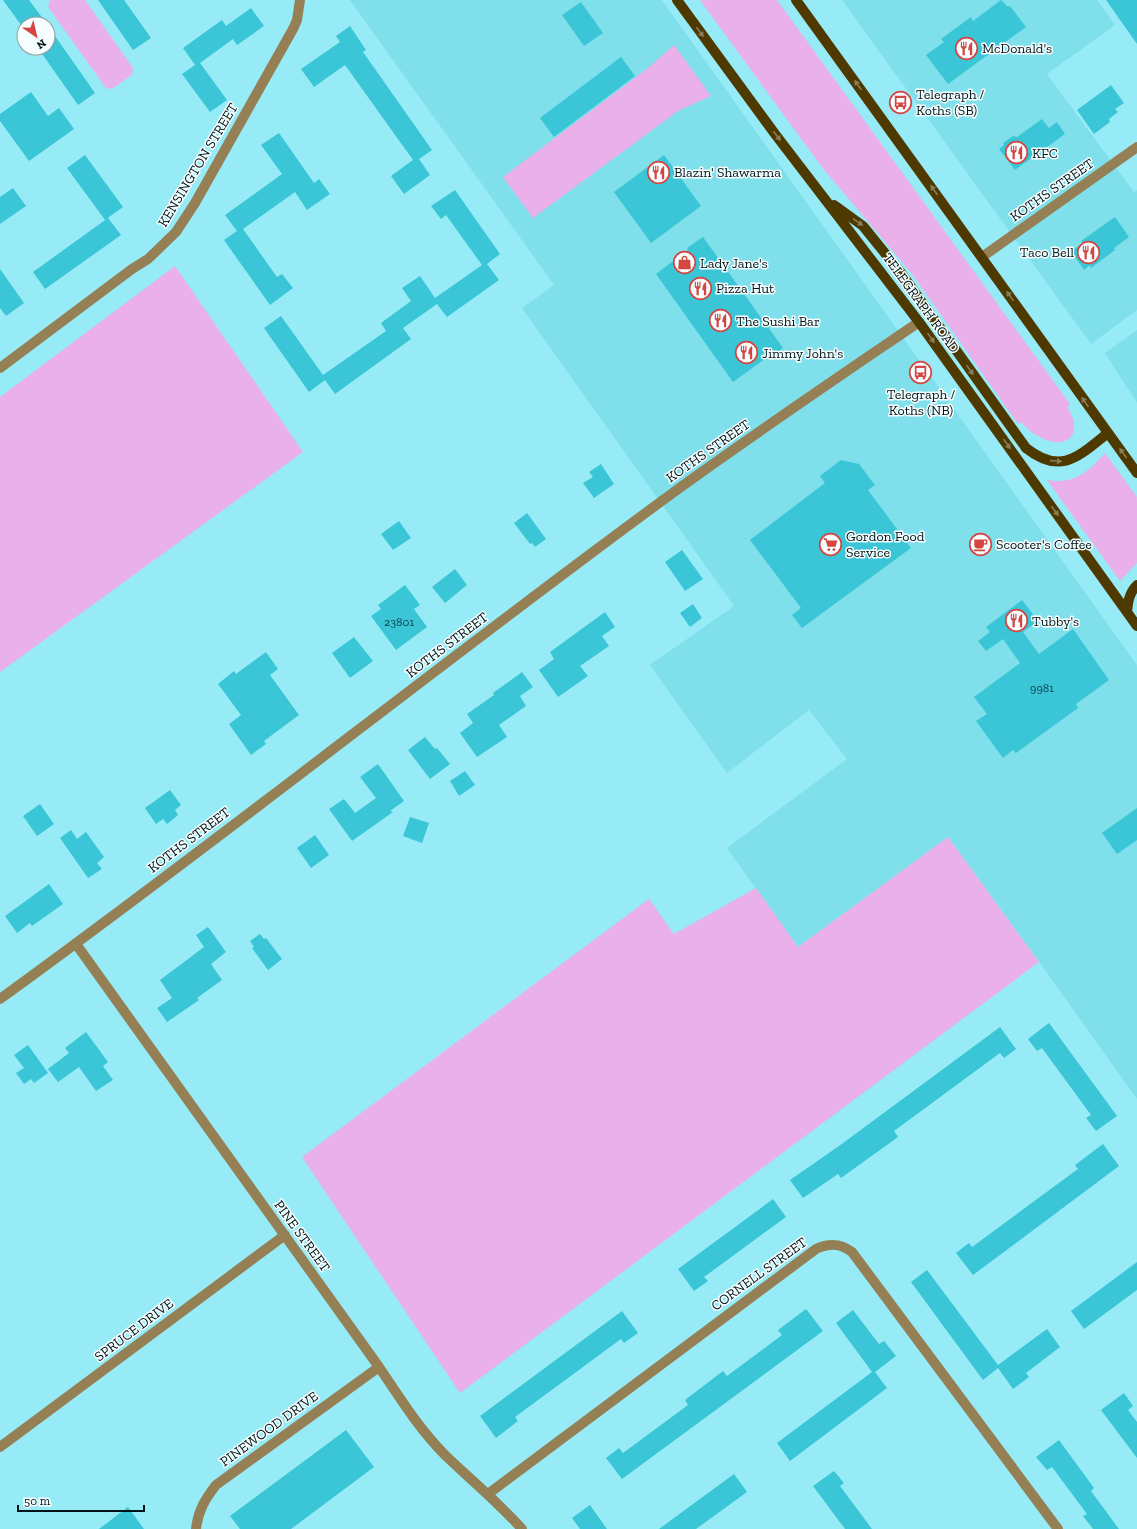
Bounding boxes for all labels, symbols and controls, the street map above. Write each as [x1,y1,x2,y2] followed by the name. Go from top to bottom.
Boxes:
[16,16,56,56] north arrow
[696,26,704,37] one-way arrow
[953,35,979,61] restaurant icon: McDonald's
[34,36,48,52] text: N
[982,40,1052,57] place label: McDonald's
[854,80,862,90] one-way arrow
[916,86,985,119] place label: Telegraph / Koths (SB)
[888,89,914,115] bus stop icon: Telegraph / Koths (SB)
[154,100,242,230] street label: KENSINGTON STREET
[773,131,781,142] one-way arrow
[1003,140,1029,166] restaurant icon: KFC
[1032,145,1058,162] place label: KFC
[1007,155,1097,225] street label: KOTHS STREET
[646,159,672,185] restaurant icon: Blazin' Shawarma
[674,164,781,181] place label: Blazin' Shawarma
[930,185,938,195] one-way arrow
[852,218,863,226] one-way arrow
[1076,239,1102,265] restaurant icon: Taco Bell
[1020,244,1074,261] place label: Taco Bell
[672,250,698,276] shop icon: Lady Jane's
[879,250,963,356] street label: TELEGRAPH ROAD
[700,255,768,272] place label: Lady Jane's
[688,275,714,301] restaurant icon: Pizza Hut
[716,280,775,297] place label: Pizza Hut
[1006,290,1014,301] one-way arrow
[708,308,734,334] restaurant icon: The Sushi Bar
[736,313,820,330] place label: The Sushi Bar
[927,333,935,344] one-way arrow
[733,340,759,366] restaurant icon: Jimmy John's
[762,345,843,362] place label: Jimmy John's
[908,359,934,385] bus stop icon: Telegraph / Koths (NB)
[966,364,974,375] one-way arrow
[887,386,955,419] place label: Telegraph / Koths (NB)
[1081,396,1089,407] one-way arrow
[663,416,753,486] street label: KOTHS STREET
[1002,438,1011,449] one-way arrow
[1118,448,1127,459] one-way arrow
[1050,458,1062,465] one-way arrow
[1051,506,1059,516] one-way arrow
[846,528,925,561] place label: Gordon Food Service
[818,531,844,557] supermarket icon: Gordon Food Service
[968,531,994,557] cafe icon: Scooter's Coffee
[996,536,1092,553] place label: Scooter's Coffee
[403,608,492,681] street label: KOTHS STREET
[1003,608,1029,634] restaurant icon: Tubby's
[1032,613,1079,630] place label: Tubby's
[384,615,414,629] house number: 23801
[1030,681,1054,695] house number: 9981
[145,803,234,876] street label: KOTHS STREET
[270,1197,334,1275] street label: PINE STREET
[708,1233,810,1314] street label: CORNELL STREET
[91,1295,177,1365] street label: SPRUCE DRIVE
[217,1388,321,1470] street label: PINEWOOD DRIVE
[18,1487,144,1513] scale bar
[24,1494,51,1508] text: 50 m

